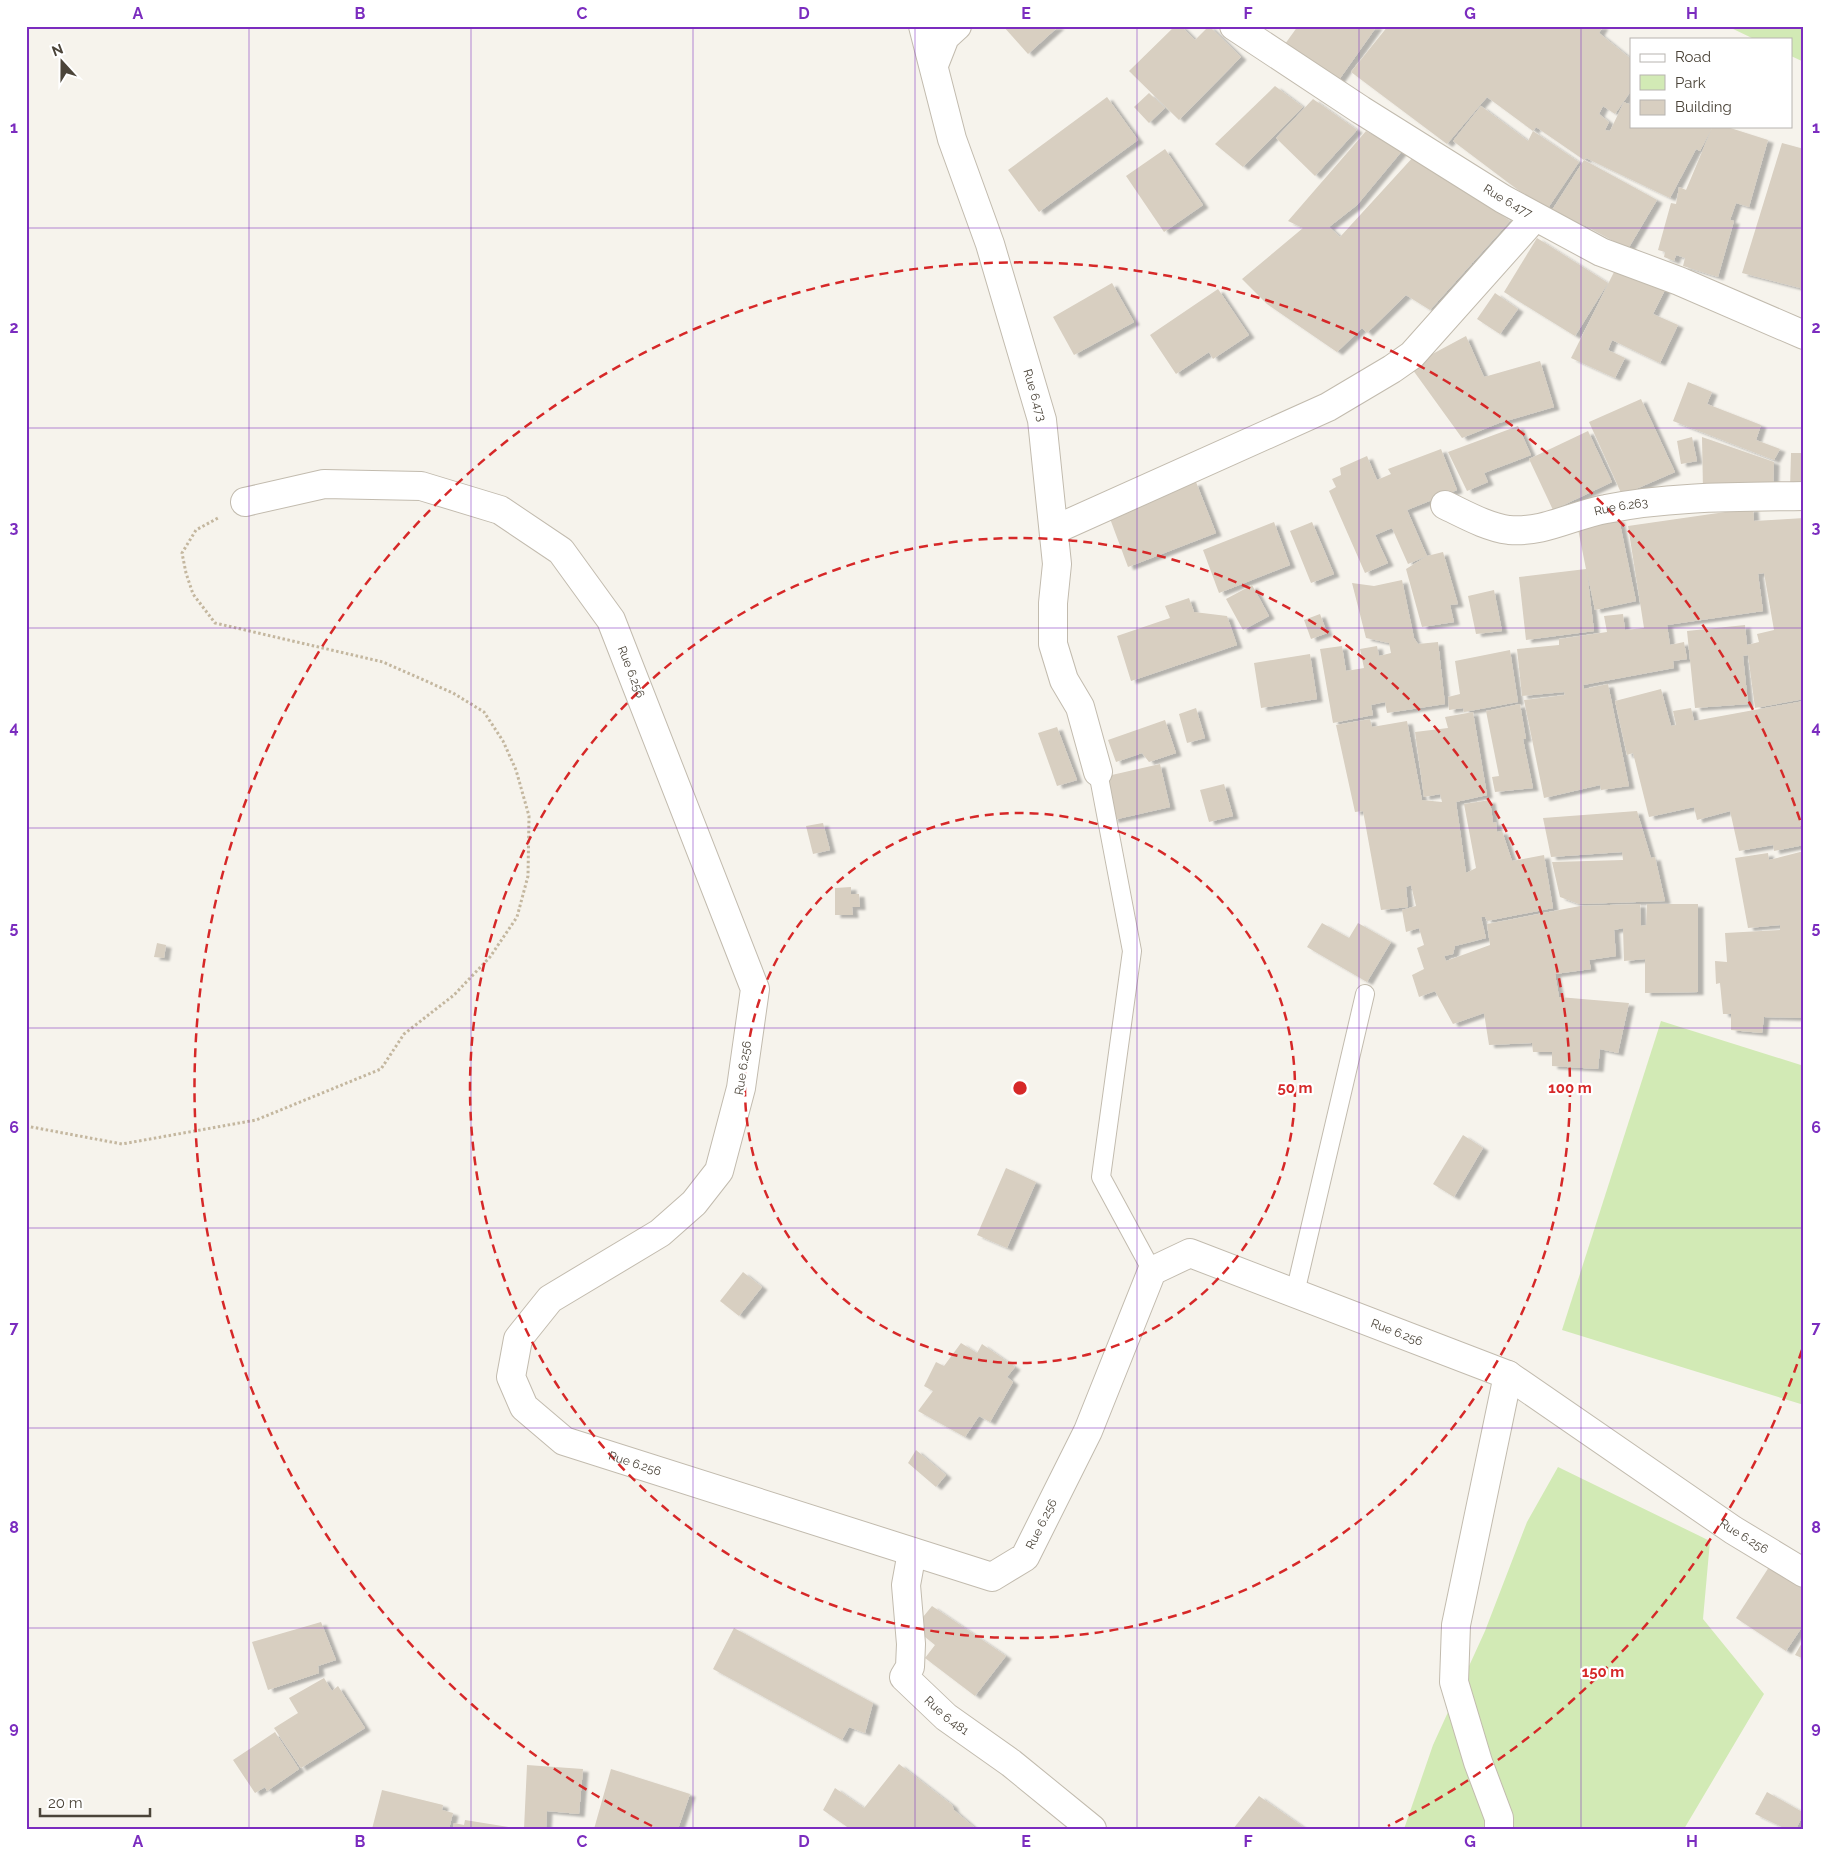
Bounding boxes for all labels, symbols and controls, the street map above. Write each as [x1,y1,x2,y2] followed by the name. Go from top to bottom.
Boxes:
[133,4,144,23] text: A
[355,4,366,23] text: B
[577,4,588,23] text: C
[798,4,810,23] text: D
[1021,4,1031,23] text: E
[1243,4,1253,23] text: F
[1464,4,1476,23] text: G
[1686,4,1698,23] text: H
[38,38,88,88] north arrow
[1630,38,1792,128] legend
[49,40,65,59] text: N
[1675,48,1711,66] text: Road
[1675,74,1706,92] text: Park
[1675,98,1732,116] text: Building
[10,118,18,137] text: 1
[1812,118,1820,137] text: 1
[1481,181,1535,221] street label: Rue 6.477
[9,318,19,337] text: 2
[1811,318,1821,337] text: 2
[1020,367,1049,423] street label: Rue 6.473
[1593,495,1649,518] street label: Rue 6.263
[10,518,19,537] text: 3
[1812,518,1821,537] text: 3
[615,644,648,700] street label: Rue 6.256
[9,718,19,737] text: 4
[1811,718,1821,737] text: 4
[10,918,19,937] text: 5
[1812,918,1821,937] text: 5
[732,1040,754,1096] street label: Rue 6.256
[1011,1079,1029,1097] centre of rings
[1277,1079,1313,1097] text: 50 m
[1548,1079,1592,1097] text: 100 m
[9,1118,19,1137] text: 6
[1811,1118,1821,1137] text: 6
[1369,1316,1425,1349] street label: Rue 6.256
[10,1318,19,1337] text: 7
[1812,1318,1821,1337] text: 7
[607,1449,663,1478] street label: Rue 6.256
[1023,1497,1060,1552] street label: Rue 6.256
[1717,1516,1771,1557] street label: Rue 6.256
[9,1518,19,1537] text: 8
[1811,1518,1821,1537] text: 8
[1582,1663,1624,1681] text: 150 m
[922,1693,971,1738] street label: Rue 6.481
[9,1718,19,1737] text: 9
[1811,1718,1821,1737] text: 9
[40,1785,150,1817] scale bar
[48,1794,83,1812] text: 20 m
[133,1832,144,1851] text: A
[355,1832,366,1851] text: B
[577,1832,588,1851] text: C
[798,1832,810,1851] text: D
[1021,1832,1031,1851] text: E
[1243,1832,1253,1851] text: F
[1464,1832,1476,1851] text: G
[1686,1832,1698,1851] text: H

